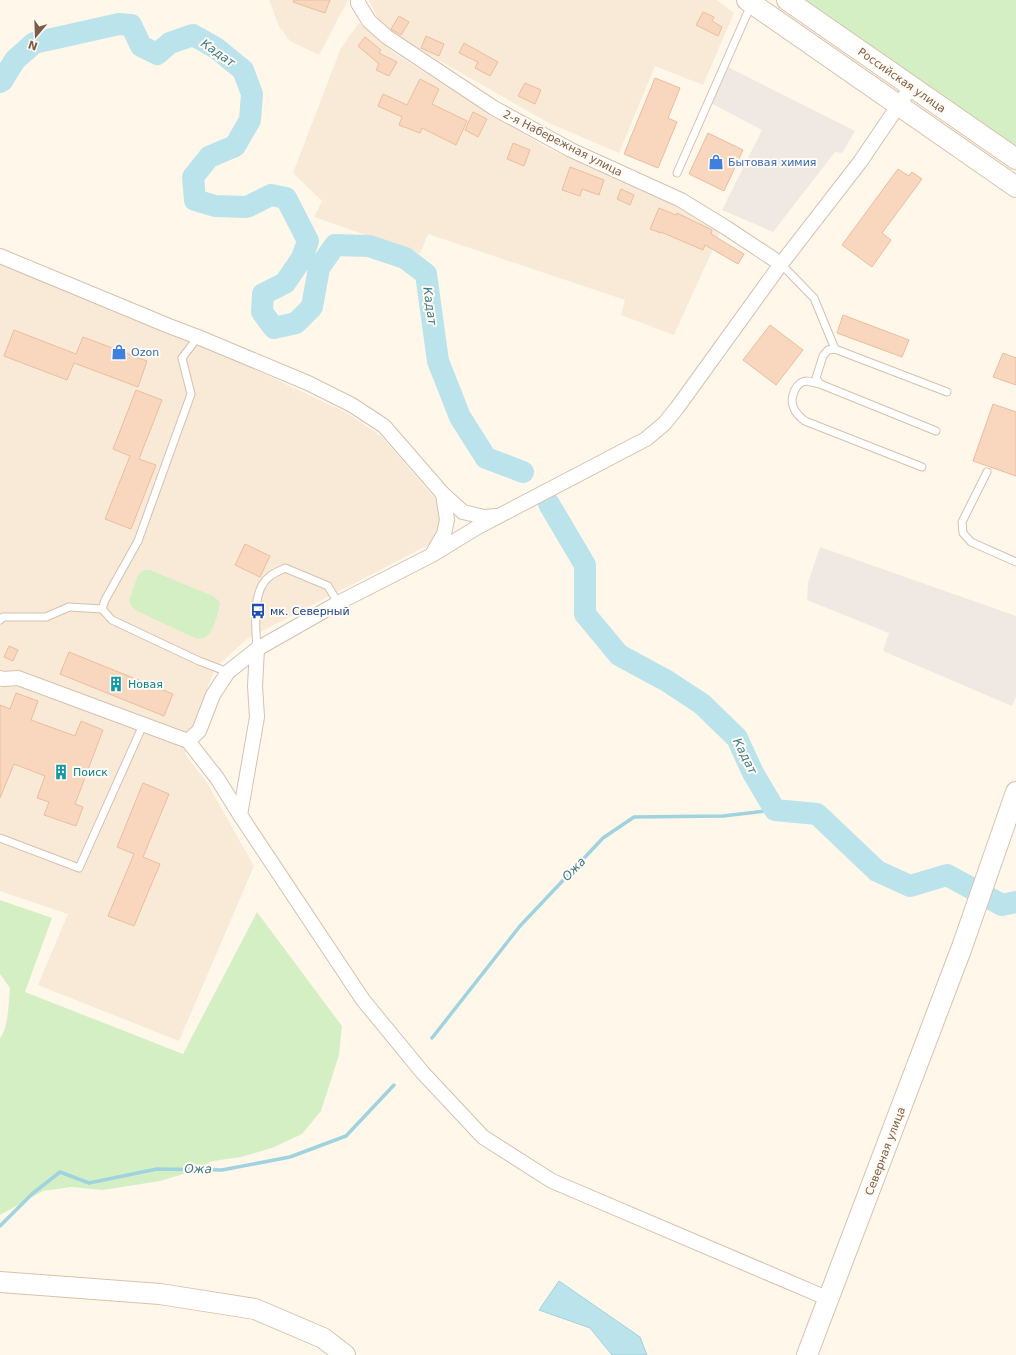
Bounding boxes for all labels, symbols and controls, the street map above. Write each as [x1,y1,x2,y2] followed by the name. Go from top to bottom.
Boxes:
[16,16,56,56] north arrow
[198,36,239,70] water label: Кадат
[26,37,39,53] text: N
[855,45,948,116] street label: Российская улица
[501,108,625,179] street label: 2-я Набережная улица
[707,153,725,171] shop icon: Бытовая химия
[728,156,816,169] place label: Бытовая химия
[420,286,440,327] water label: Кадат
[110,343,128,361] shop icon: Ozon
[131,346,159,359] place label: Ozon
[249,602,267,620] bus stop icon: мк. Северный
[270,605,350,618] place label: мк. Северный
[107,675,125,693] building icon: Новая
[128,678,163,691] place label: Новая
[730,736,760,777] water label: Кадат
[52,763,70,781] building icon: Поиск
[73,766,108,779] place label: Поиск
[559,854,589,884] water label: Ожа
[863,1105,908,1197] street label: Северная улица
[184,1162,212,1176] water label: Ожа

